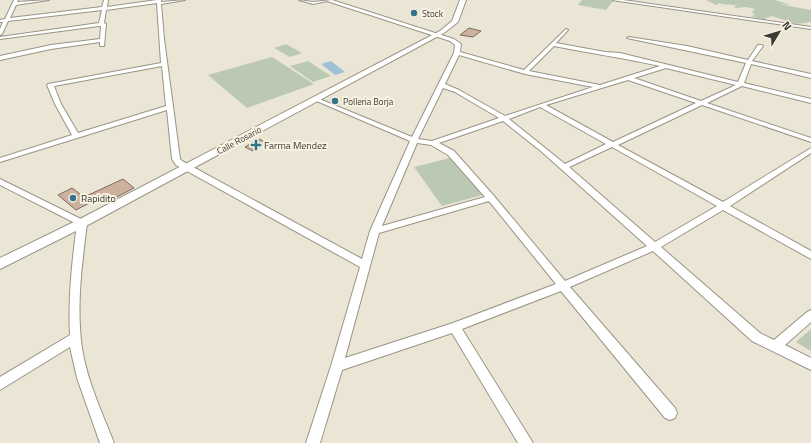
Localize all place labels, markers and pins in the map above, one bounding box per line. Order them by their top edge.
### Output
place label: Stock [422,7,444,20]
marker: Stock [409,8,419,18]
place label: Polleria Borja [343,95,394,108]
marker: Polleria Borja [330,96,340,106]
place label: Farma Mendez [264,138,327,153]
marker: Farma Mendez [251,140,261,150]
place label: Rapidito [81,191,116,206]
marker: Rapidito [68,193,78,203]

